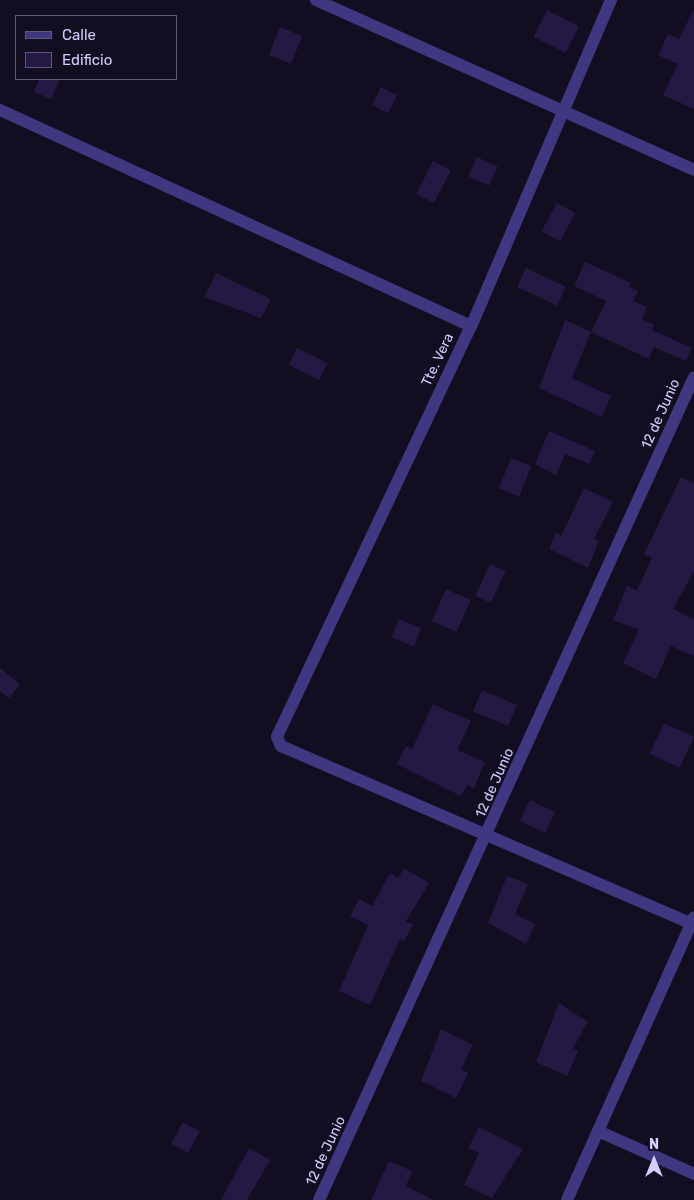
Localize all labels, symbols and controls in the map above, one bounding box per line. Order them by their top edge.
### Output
legend [15,15,178,80]
text: Calle [62,26,96,44]
text: Edificio [62,51,112,69]
street label: Tte. Vera [418,331,458,389]
street label: 12 de Junio [638,377,684,451]
street label: 12 de Junio [472,746,518,820]
street label: 12 de Junio [303,1114,349,1188]
north arrow [629,1135,679,1185]
text: N [649,1136,659,1153]

